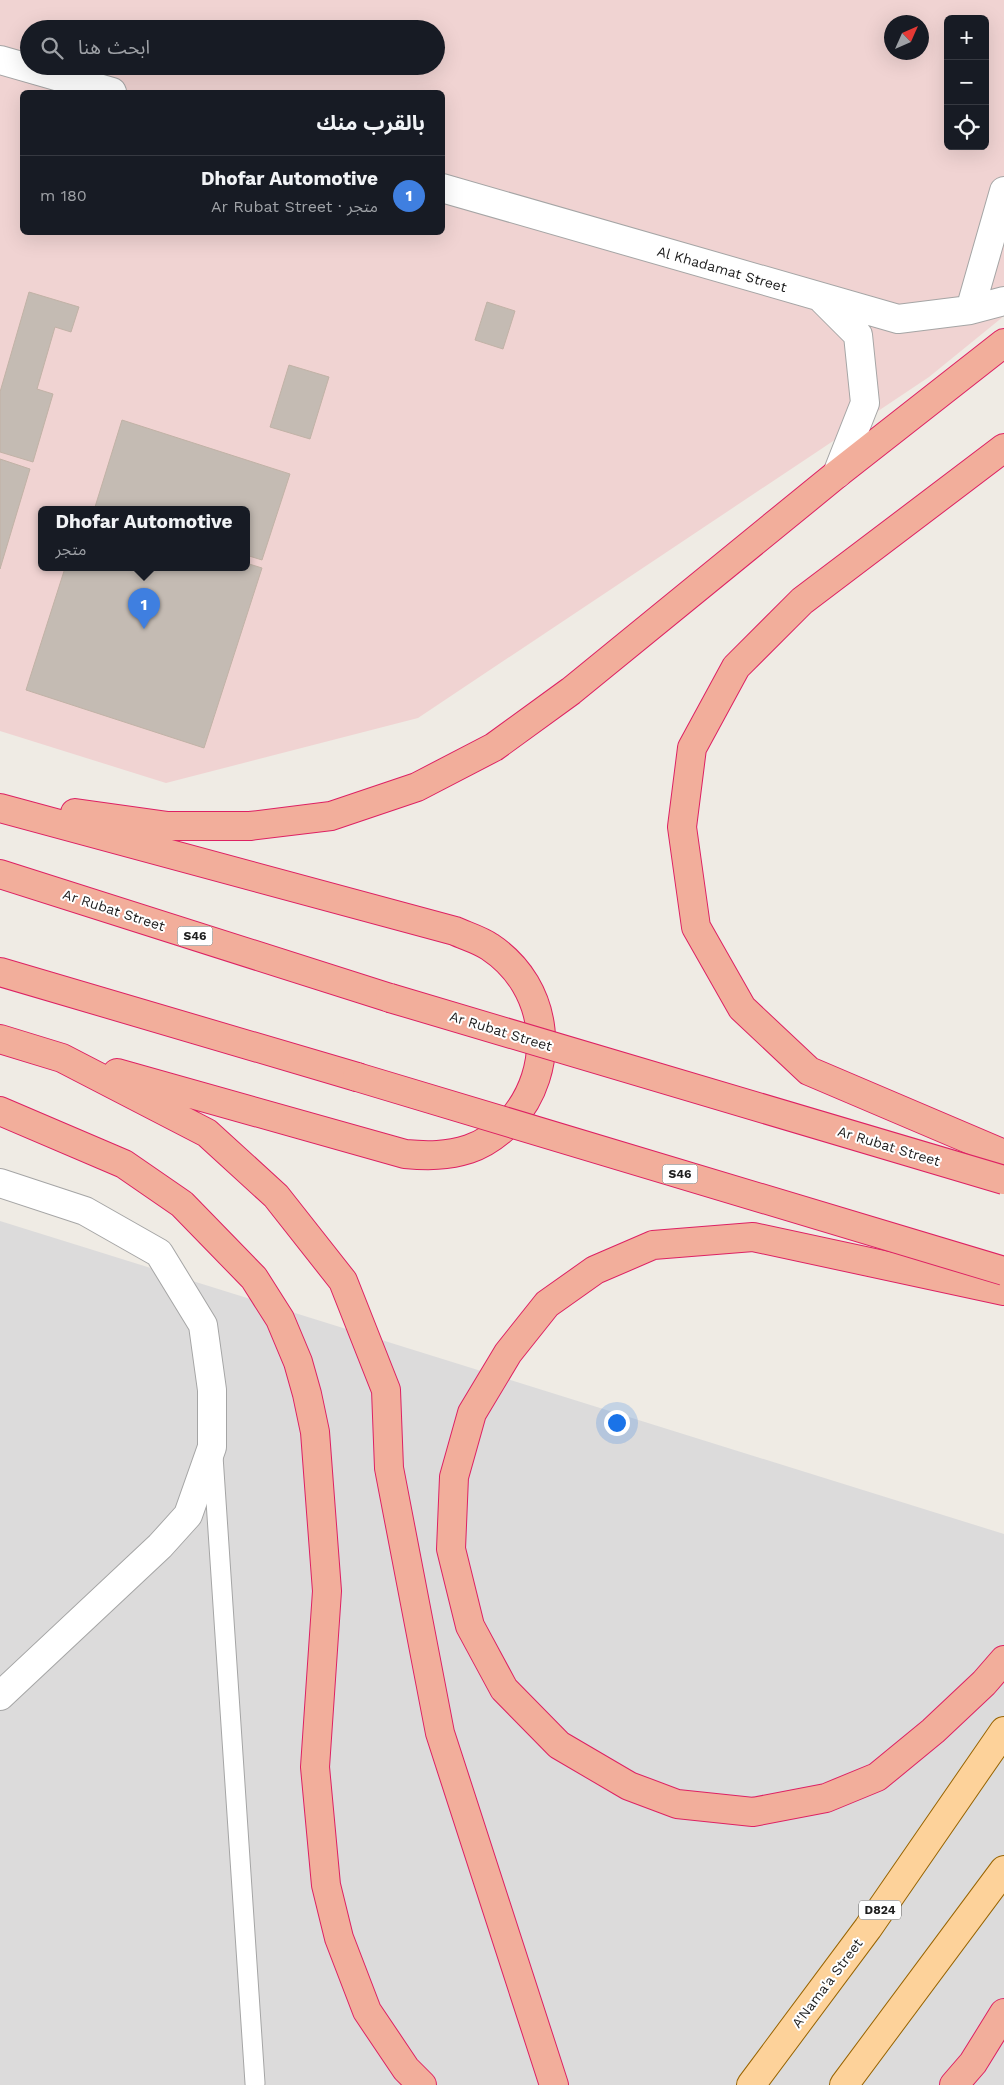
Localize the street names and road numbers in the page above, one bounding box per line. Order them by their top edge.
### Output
street label: Al Khadamat Street [655,243,789,295]
street label: Ar Rubat Street [61,886,167,934]
road number: S46 [178,926,212,946]
street label: Ar Rubat Street [448,1008,554,1054]
street label: Ar Rubat Street [836,1123,942,1169]
road number: S46 [662,1164,698,1184]
road number: D824 [859,1900,901,1920]
street label: A'Nama'a Street [788,1935,866,2031]

